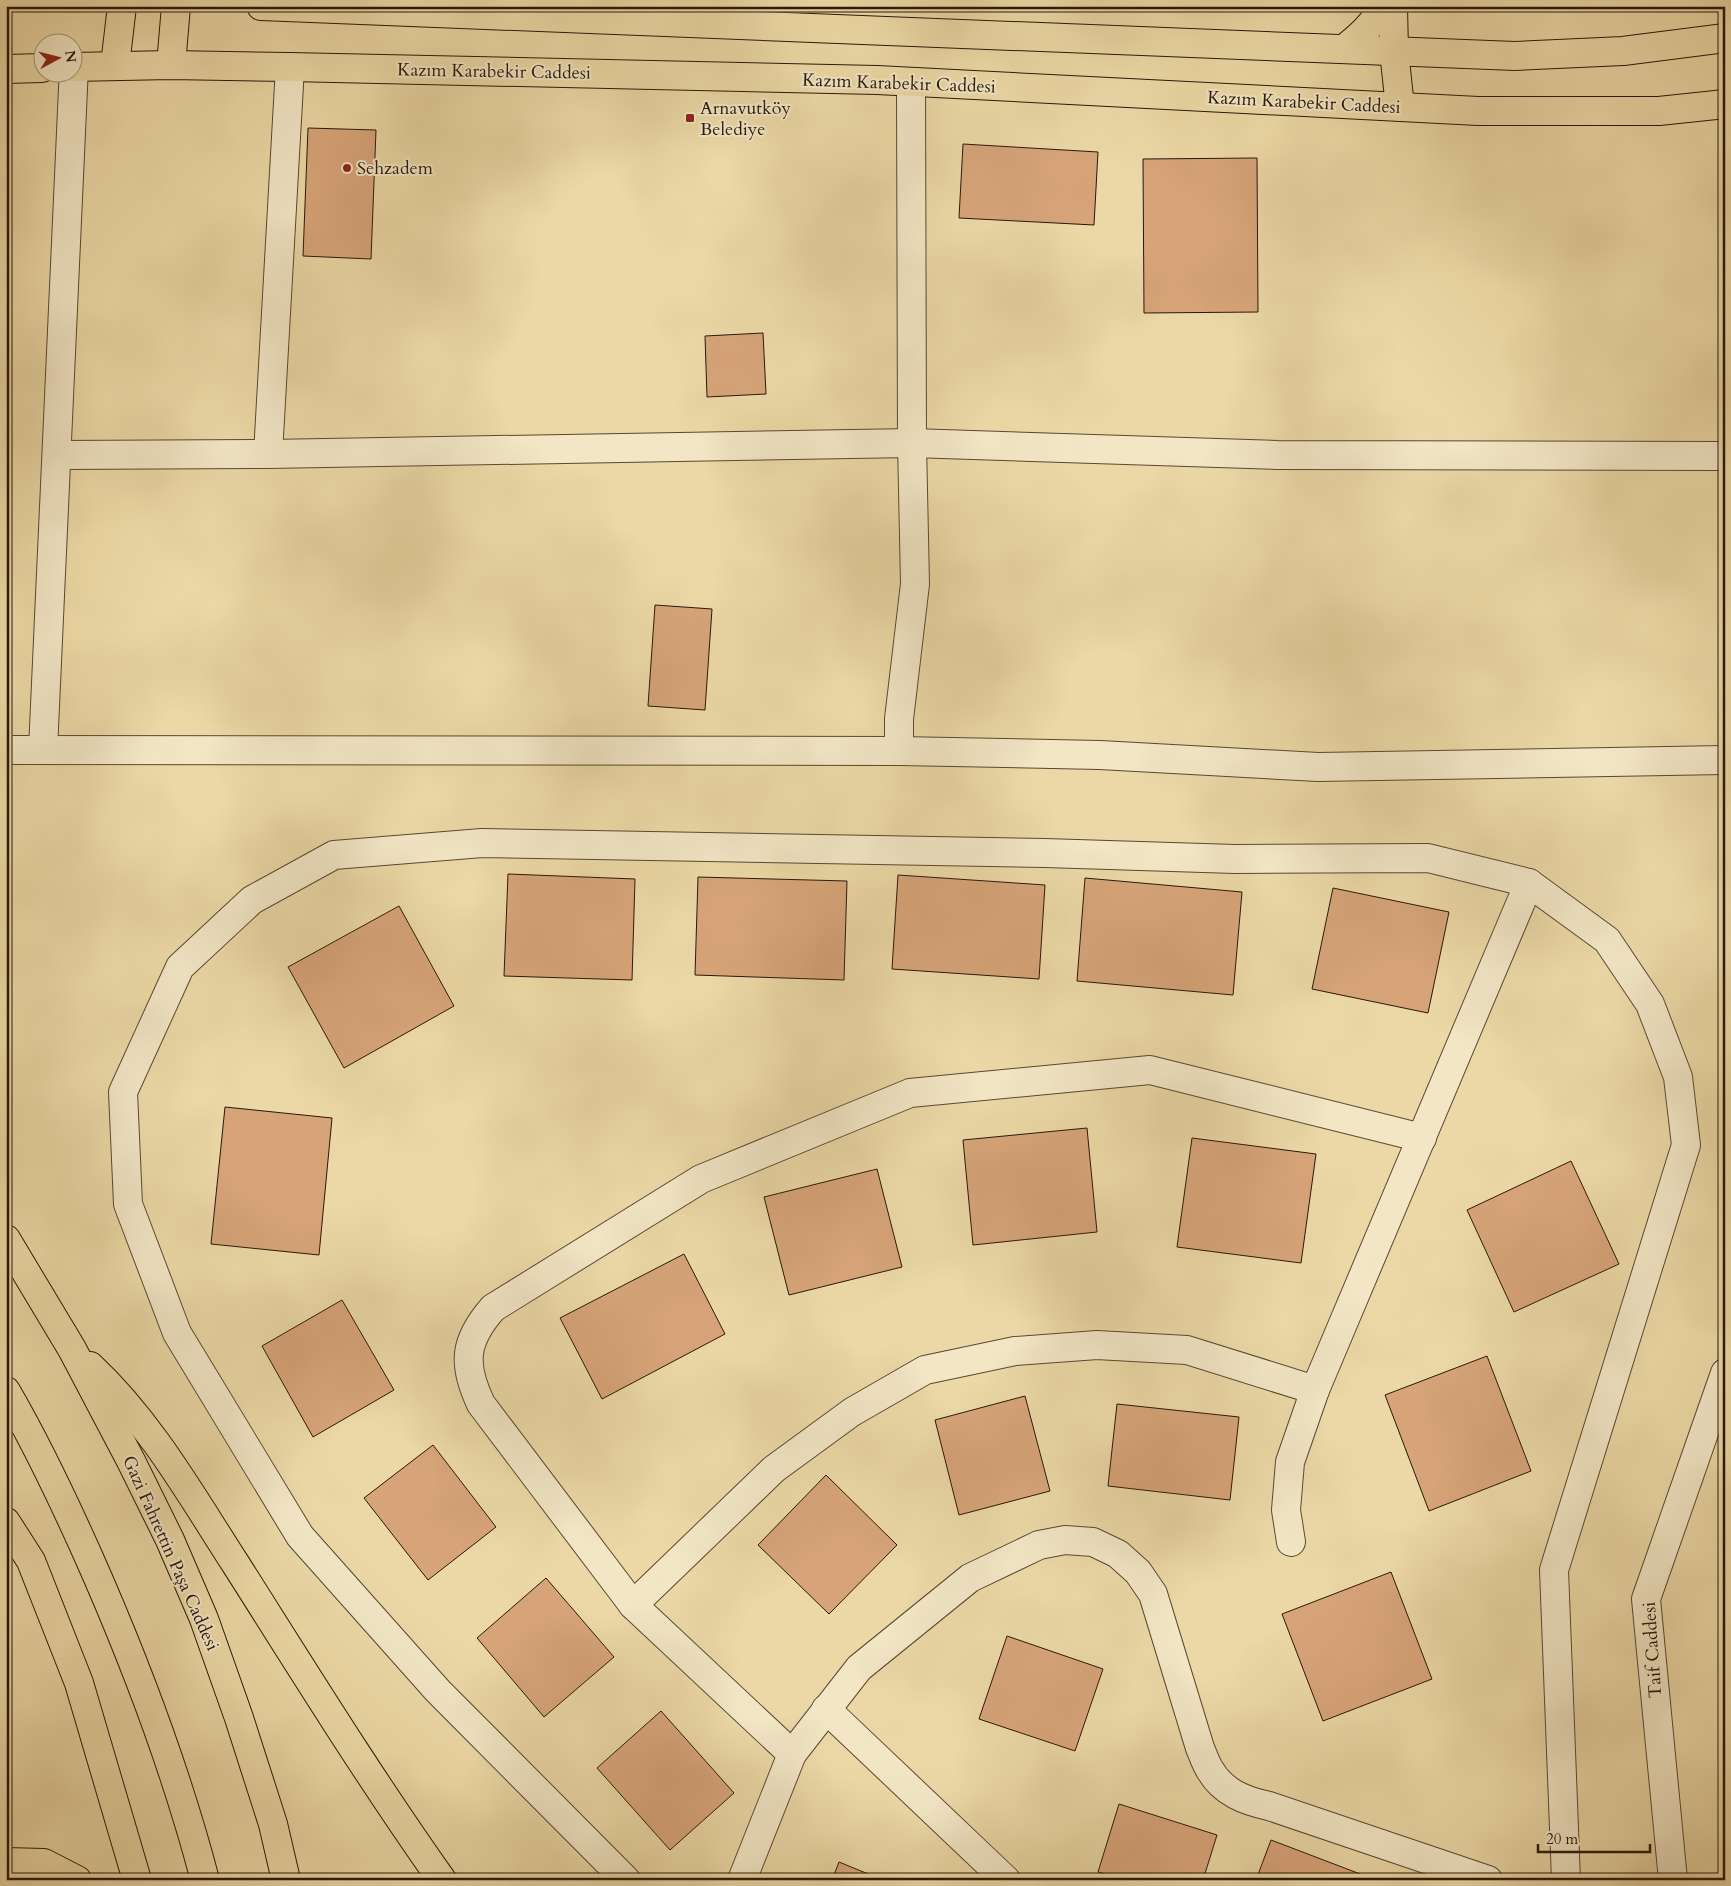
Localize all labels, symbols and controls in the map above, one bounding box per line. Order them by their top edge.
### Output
north arrow [32,32,82,82]
text: N [60,49,81,64]
street label: Kazım Karabekir Caddesi [397,57,591,86]
street label: Kazım Karabekir Caddesi [802,68,996,99]
street label: Kazım Karabekir Caddesi [1207,85,1401,120]
place label: Arnavutköy Belediye [700,96,791,142]
marker: Arnavutköy Belediye [684,112,696,124]
place label: Sehzadem [357,156,434,181]
marker: Sehzadem [341,162,353,174]
street label: Gazi Fahrettin Paşa Caddesi [116,1452,225,1655]
street label: Taif Caddesi [1637,1601,1668,1699]
scale bar [1538,1821,1651,1853]
text: 20 m [1546,1829,1578,1849]

